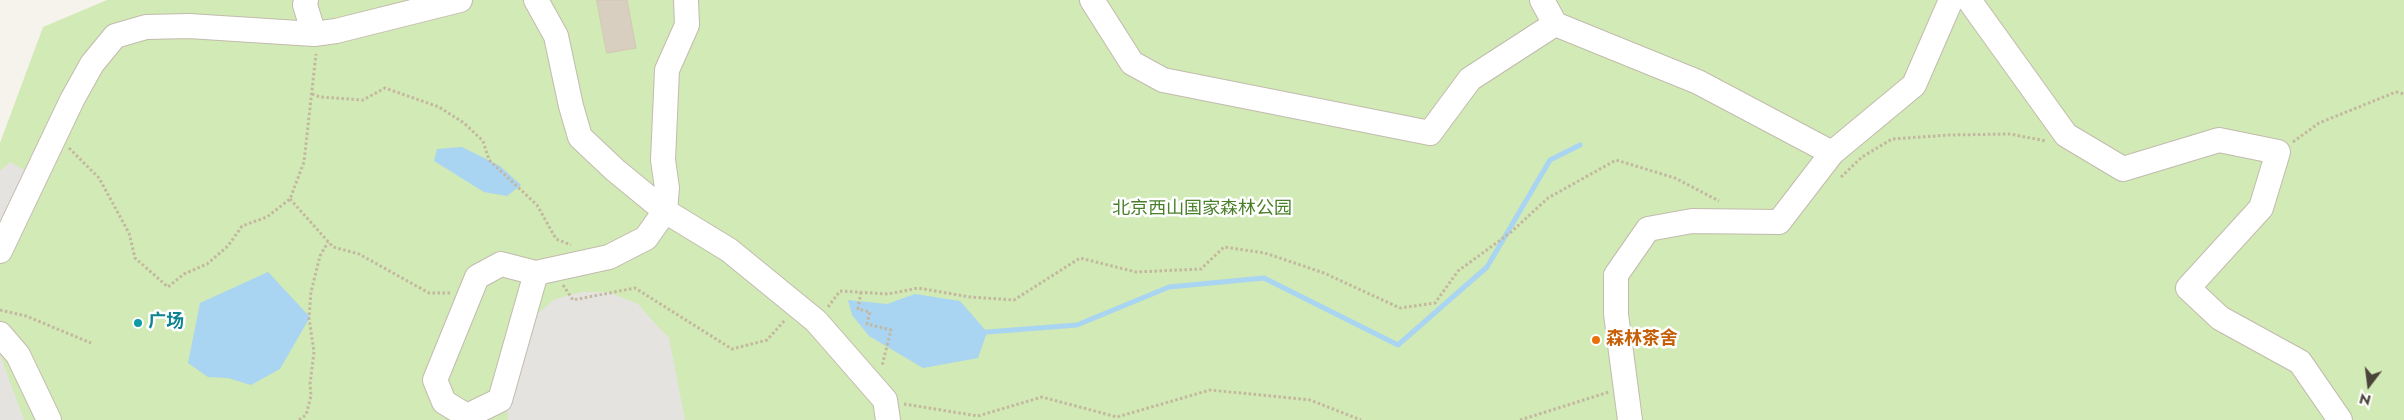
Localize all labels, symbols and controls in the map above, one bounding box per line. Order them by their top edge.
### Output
park label: 北京西山国家森林公园 [1112,199,1292,221]
place label: 广场 [148,312,184,334]
marker: 广场 [132,317,144,329]
place label: 森林茶舍 [1606,329,1678,351]
marker: 森林茶舍 [1590,334,1602,346]
north arrow [2344,360,2394,410]
text: N [2357,388,2373,411]

